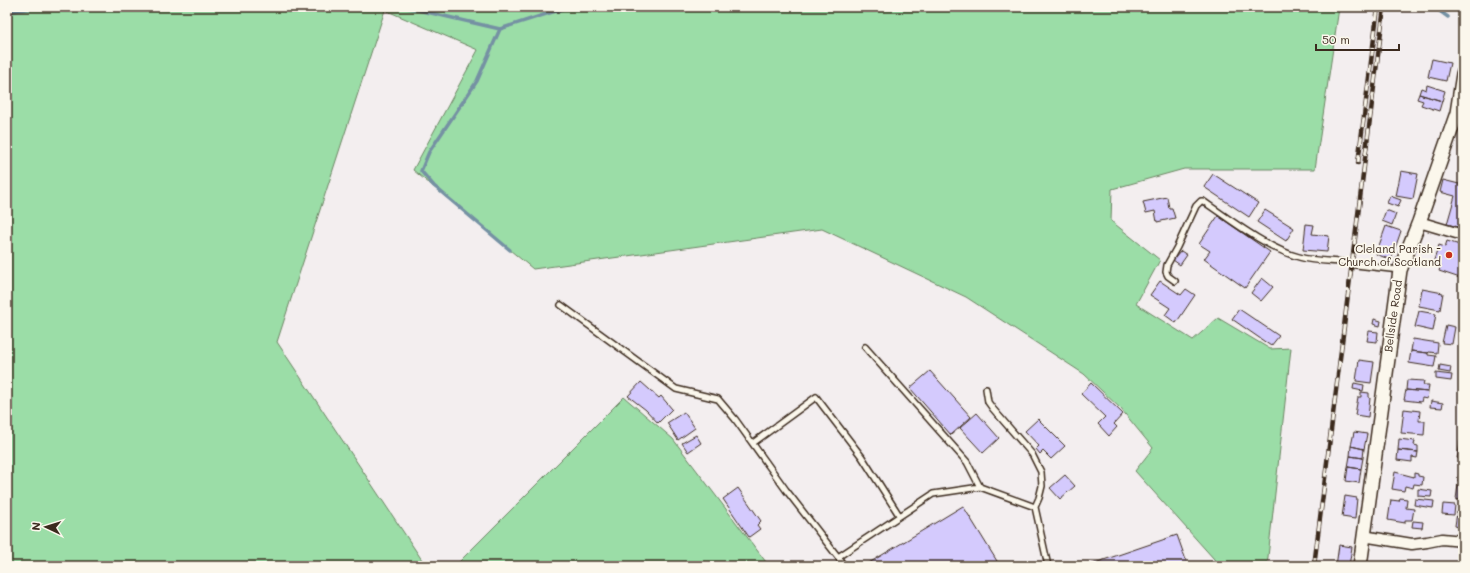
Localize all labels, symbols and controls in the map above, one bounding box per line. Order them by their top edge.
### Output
scale bar [1316,26,1399,52]
text: 50 m [1322,31,1350,47]
place label: Cleland Parish - Church of Scotland [1338,241,1441,269]
marker: Cleland Parish - Church of Scotland [1444,250,1454,260]
street label: Bellside Road [1380,279,1405,353]
north arrow [26,507,66,547]
text: N [28,522,43,531]

